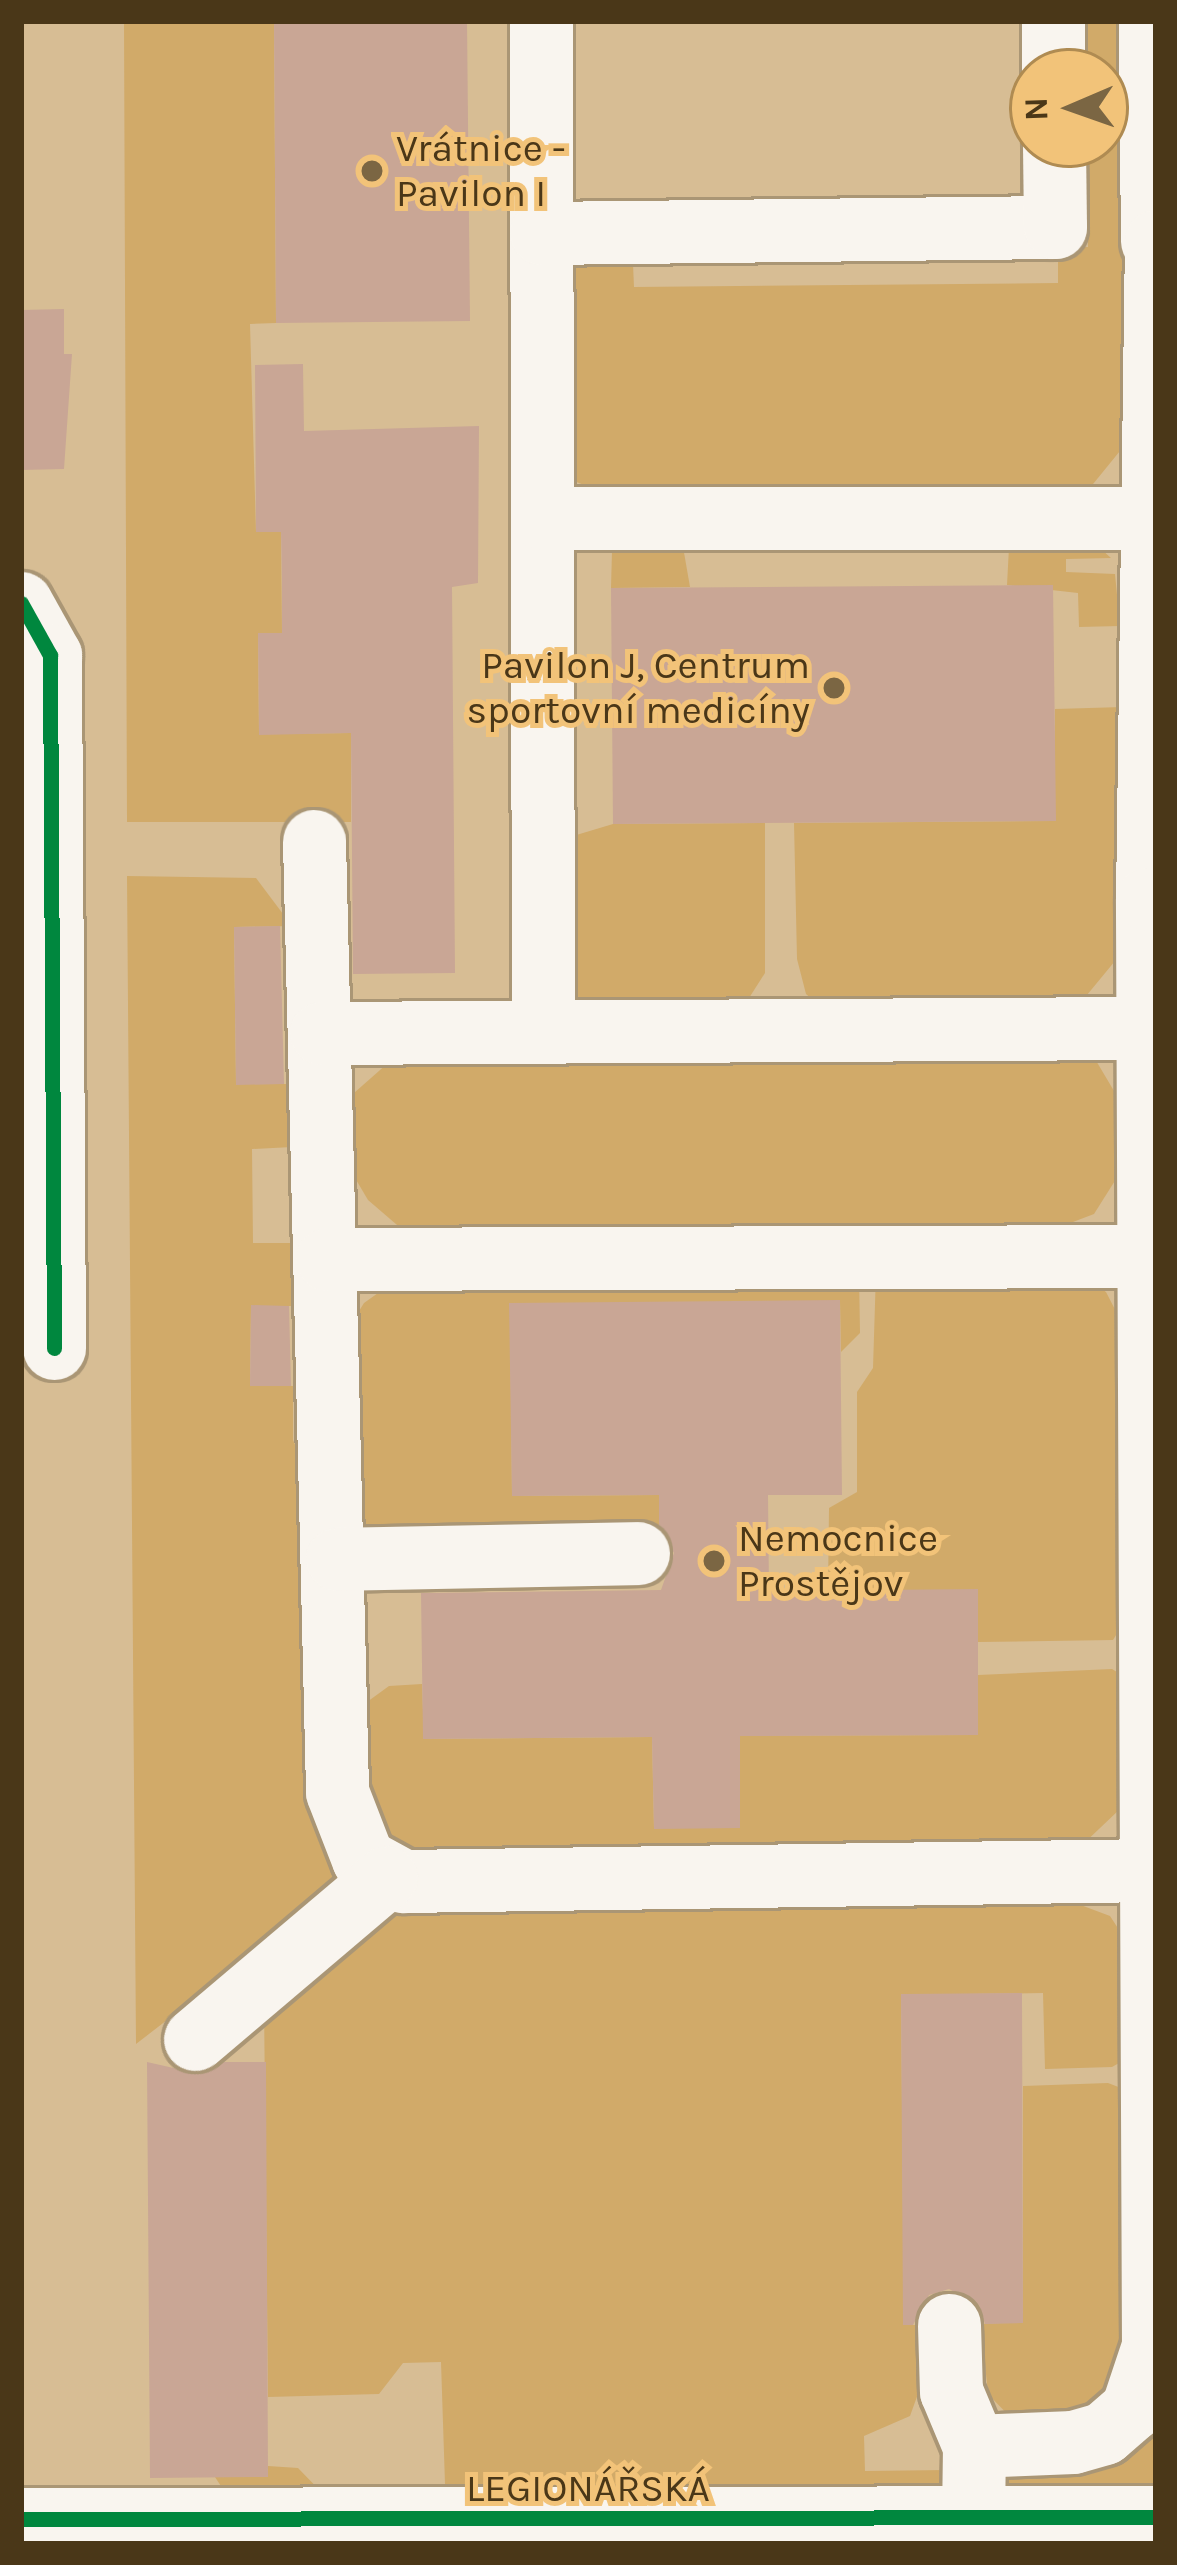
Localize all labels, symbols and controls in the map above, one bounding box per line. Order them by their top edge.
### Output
north arrow [1009,48,1129,168]
text: N [1017,97,1055,122]
place label: Vrátnice - Pavilon I [396,126,566,217]
marker: Vrátnice - Pavilon I [359,158,385,184]
place label: Pavilon J, Centrum sportovní medicíny [467,643,810,734]
marker: Pavilon J, Centrum sportovní medicíny [821,675,847,701]
place label: Nemocnice Prostějov [738,1516,938,1607]
marker: Nemocnice Prostějov [701,1548,727,1574]
street label: LEGIONÁŘSKÁ [466,2465,710,2511]

